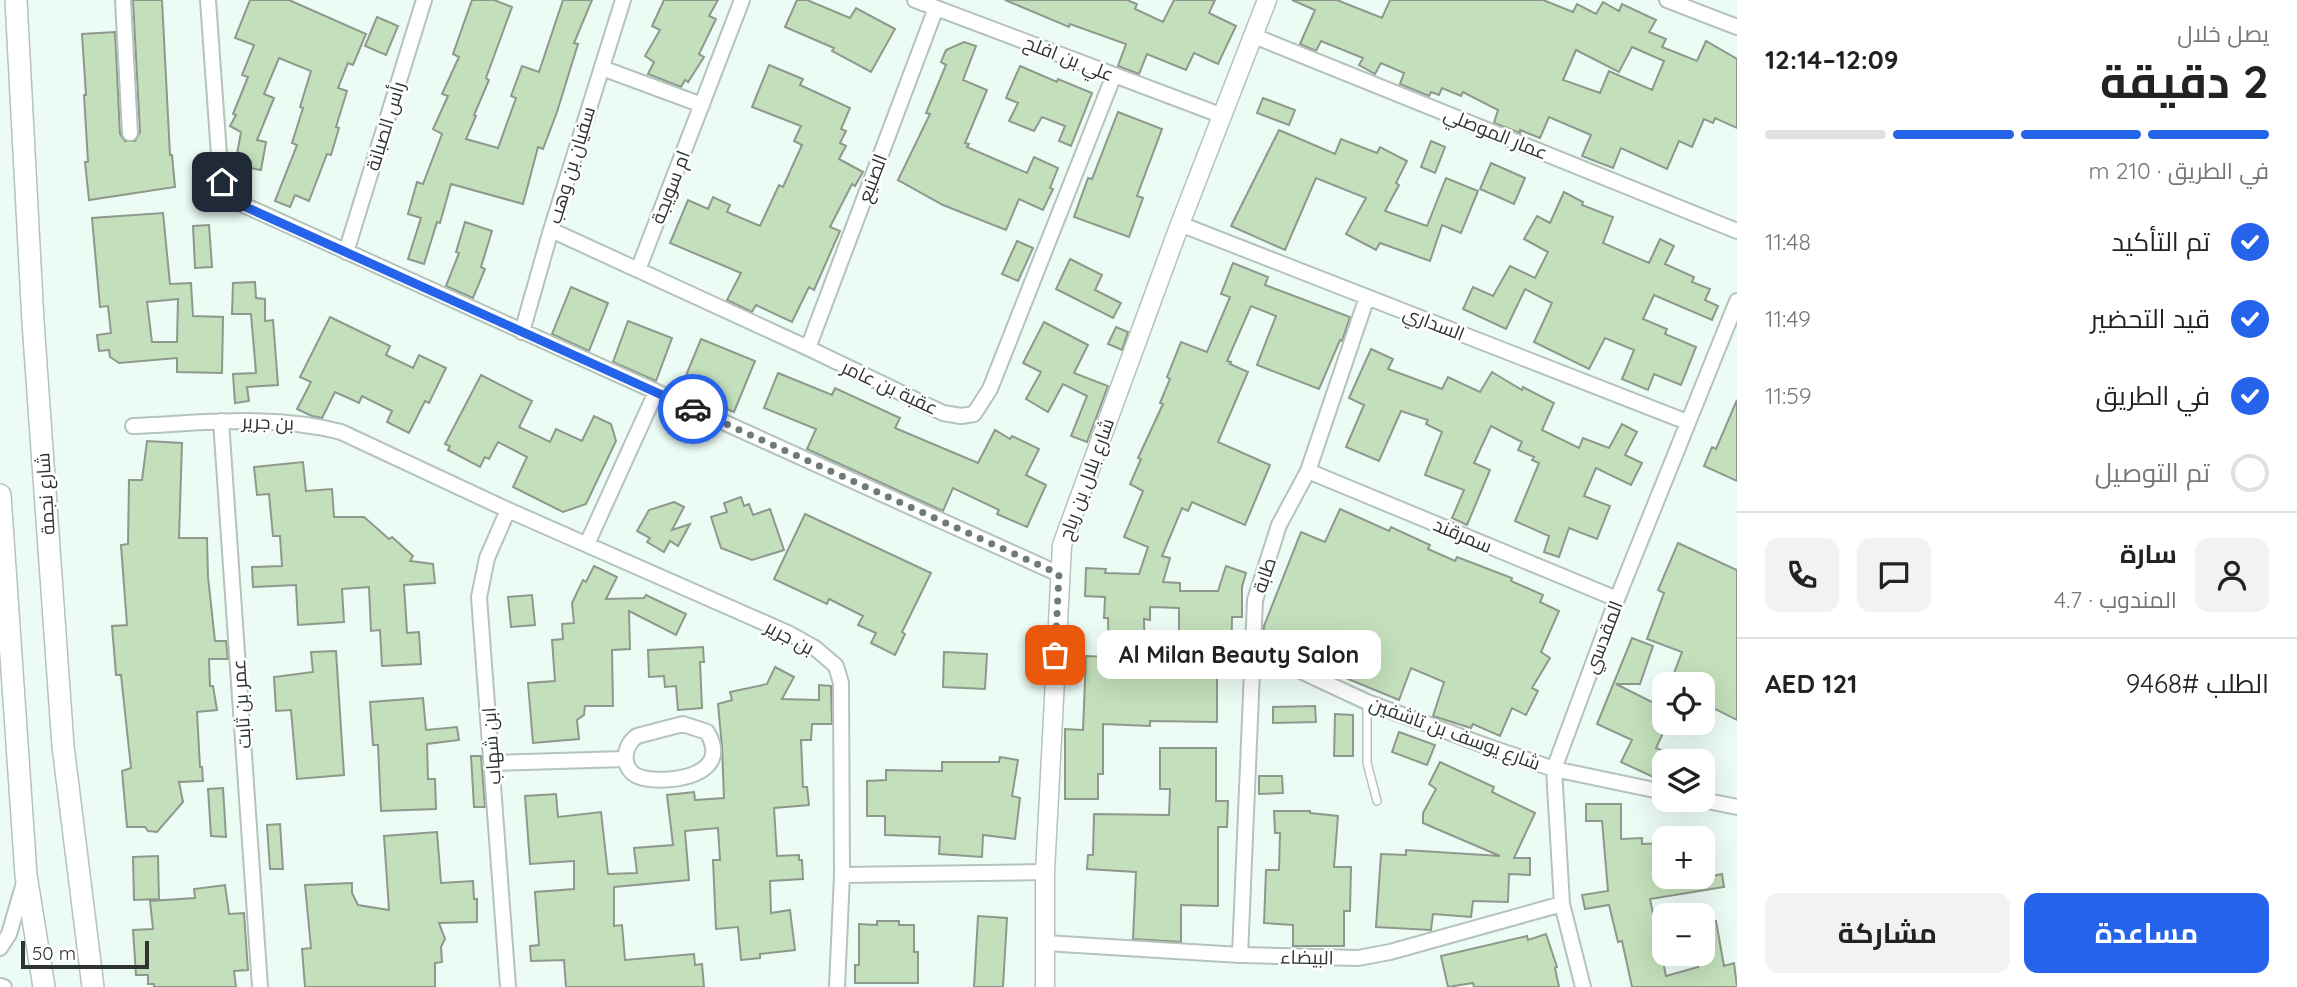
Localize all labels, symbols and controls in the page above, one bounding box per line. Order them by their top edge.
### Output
text: يصل خلال [2177,19,2269,48]
street label: علي بن افلح [1020,30,1117,89]
text: 12:09–12:14 [1765,43,1899,76]
text: 2 دقيقة [2100,52,2269,110]
street label: رأس الصبانة [360,78,410,174]
street label: عمار الموصلي [1440,101,1551,167]
street label: سفيان بن وهب [542,103,600,227]
street label: ام سويجة [645,147,697,228]
street label: الصنيع [852,150,894,206]
pin [192,152,252,212]
text: في الطريق · 210 m [2089,156,2269,185]
icon: home [203,163,241,201]
icon: check [2231,223,2269,261]
text: تم التأكيد [2112,225,2210,258]
text: 11:48 [1765,227,1811,256]
street label: السداري [1399,300,1468,348]
icon: check [2231,300,2269,338]
text: قيد التحضير [2090,302,2210,335]
text: 11:49 [1765,304,1811,333]
street label: عقبة بن عامر [837,354,942,420]
courier [658,374,728,444]
icon: check [2231,377,2269,415]
text: في الطريق [2096,379,2210,412]
text: 11:59 [1765,381,1812,410]
icon: car [674,390,712,428]
street label: بن جرير [241,409,294,435]
street label: شارع بلال بن رباح [1053,415,1121,544]
street label: شارع نجمة [30,452,62,536]
text: تم التوصيل [2095,456,2210,489]
street label: سمرقند [1430,512,1496,558]
text: سارة [2120,537,2177,570]
button: phone [1765,538,1839,612]
button: chat [1857,538,1931,612]
button: person [2195,538,2269,612]
street label: طابة [1247,554,1281,596]
text: المندوب · 4.7 [2054,585,2177,614]
street label: المقدسي [1578,597,1631,678]
street label: بن جرير [760,614,819,660]
pin [1025,625,1085,685]
callout: Al Milan Beauty Salon [1097,630,1380,680]
icon: bag [1036,636,1074,674]
text: Al Milan Beauty Salon [1119,640,1359,669]
street label: عمر بن ثابت [226,658,256,750]
text: AED 121 [1765,667,1857,700]
text: الطلب #9468 [2126,667,2269,700]
map controls [1652,672,1715,966]
button: locate [1652,672,1715,735]
street label: شارع يوسف بن تاشفين [1366,691,1544,777]
street label: ابن شهاب [476,706,506,786]
button: layers [1652,749,1715,812]
button: + [1652,826,1715,889]
button: مشاركة [1765,893,2010,973]
button: مساعدة [2024,893,2269,973]
button: − [1652,903,1715,966]
scale bar [21,938,149,970]
text: 50 m [32,941,76,965]
street label: البيضاء [1280,945,1334,969]

